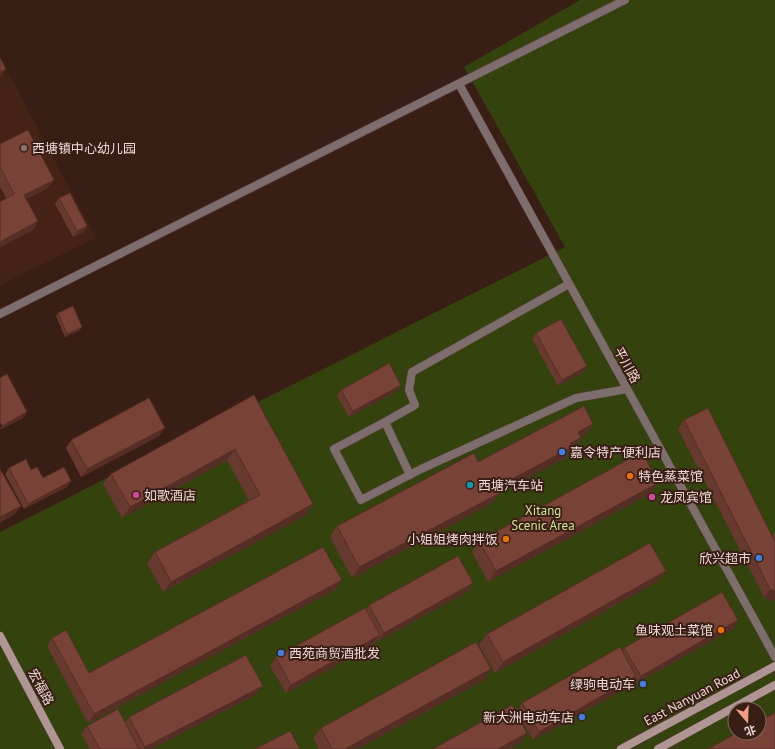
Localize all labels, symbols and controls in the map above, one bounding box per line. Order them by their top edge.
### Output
place label: 西塘镇中心幼儿园 [32,140,136,157]
marker: 西塘镇中心幼儿园 [19,143,29,153]
street label: 平川路 [610,344,644,386]
place label: 嘉令特产便利店 [570,444,661,461]
marker: 嘉令特产便利店 [557,447,567,457]
place label: 特色蒸菜馆 [638,468,703,485]
marker: 特色蒸菜馆 [625,471,635,481]
place label: 西塘汽车站 [478,477,543,494]
marker: 西塘汽车站 [465,480,475,490]
place label: 如歌酒店 [144,487,196,504]
place label: 龙凤宾馆 [660,489,712,506]
marker: 如歌酒店 [131,490,141,500]
marker: 龙凤宾馆 [647,492,657,502]
park label: Xitang Scenic Area [511,502,575,534]
place label: 小姐姐烤肉拌饭 [407,531,498,548]
marker: 小姐姐烤肉拌饭 [501,534,511,544]
place label: 欣兴超市 [699,550,751,567]
marker: 欣兴超市 [754,553,764,563]
place label: 鱼味观土菜馆 [635,622,713,639]
marker: 鱼味观土菜馆 [716,625,726,635]
place label: 西苑商贸酒批发 [289,645,380,662]
marker: 西苑商贸酒批发 [276,648,286,658]
street label: East Nanyuan Road [641,664,743,730]
street label: 宏福路 [24,666,58,708]
place label: 绿驹电动车 [570,676,635,693]
marker: 绿驹电动车 [638,679,648,689]
north arrow [727,701,767,741]
place label: 新大洲电动车店 [483,709,574,726]
marker: 新大洲电动车店 [577,712,587,722]
text: 北 [743,722,758,739]

